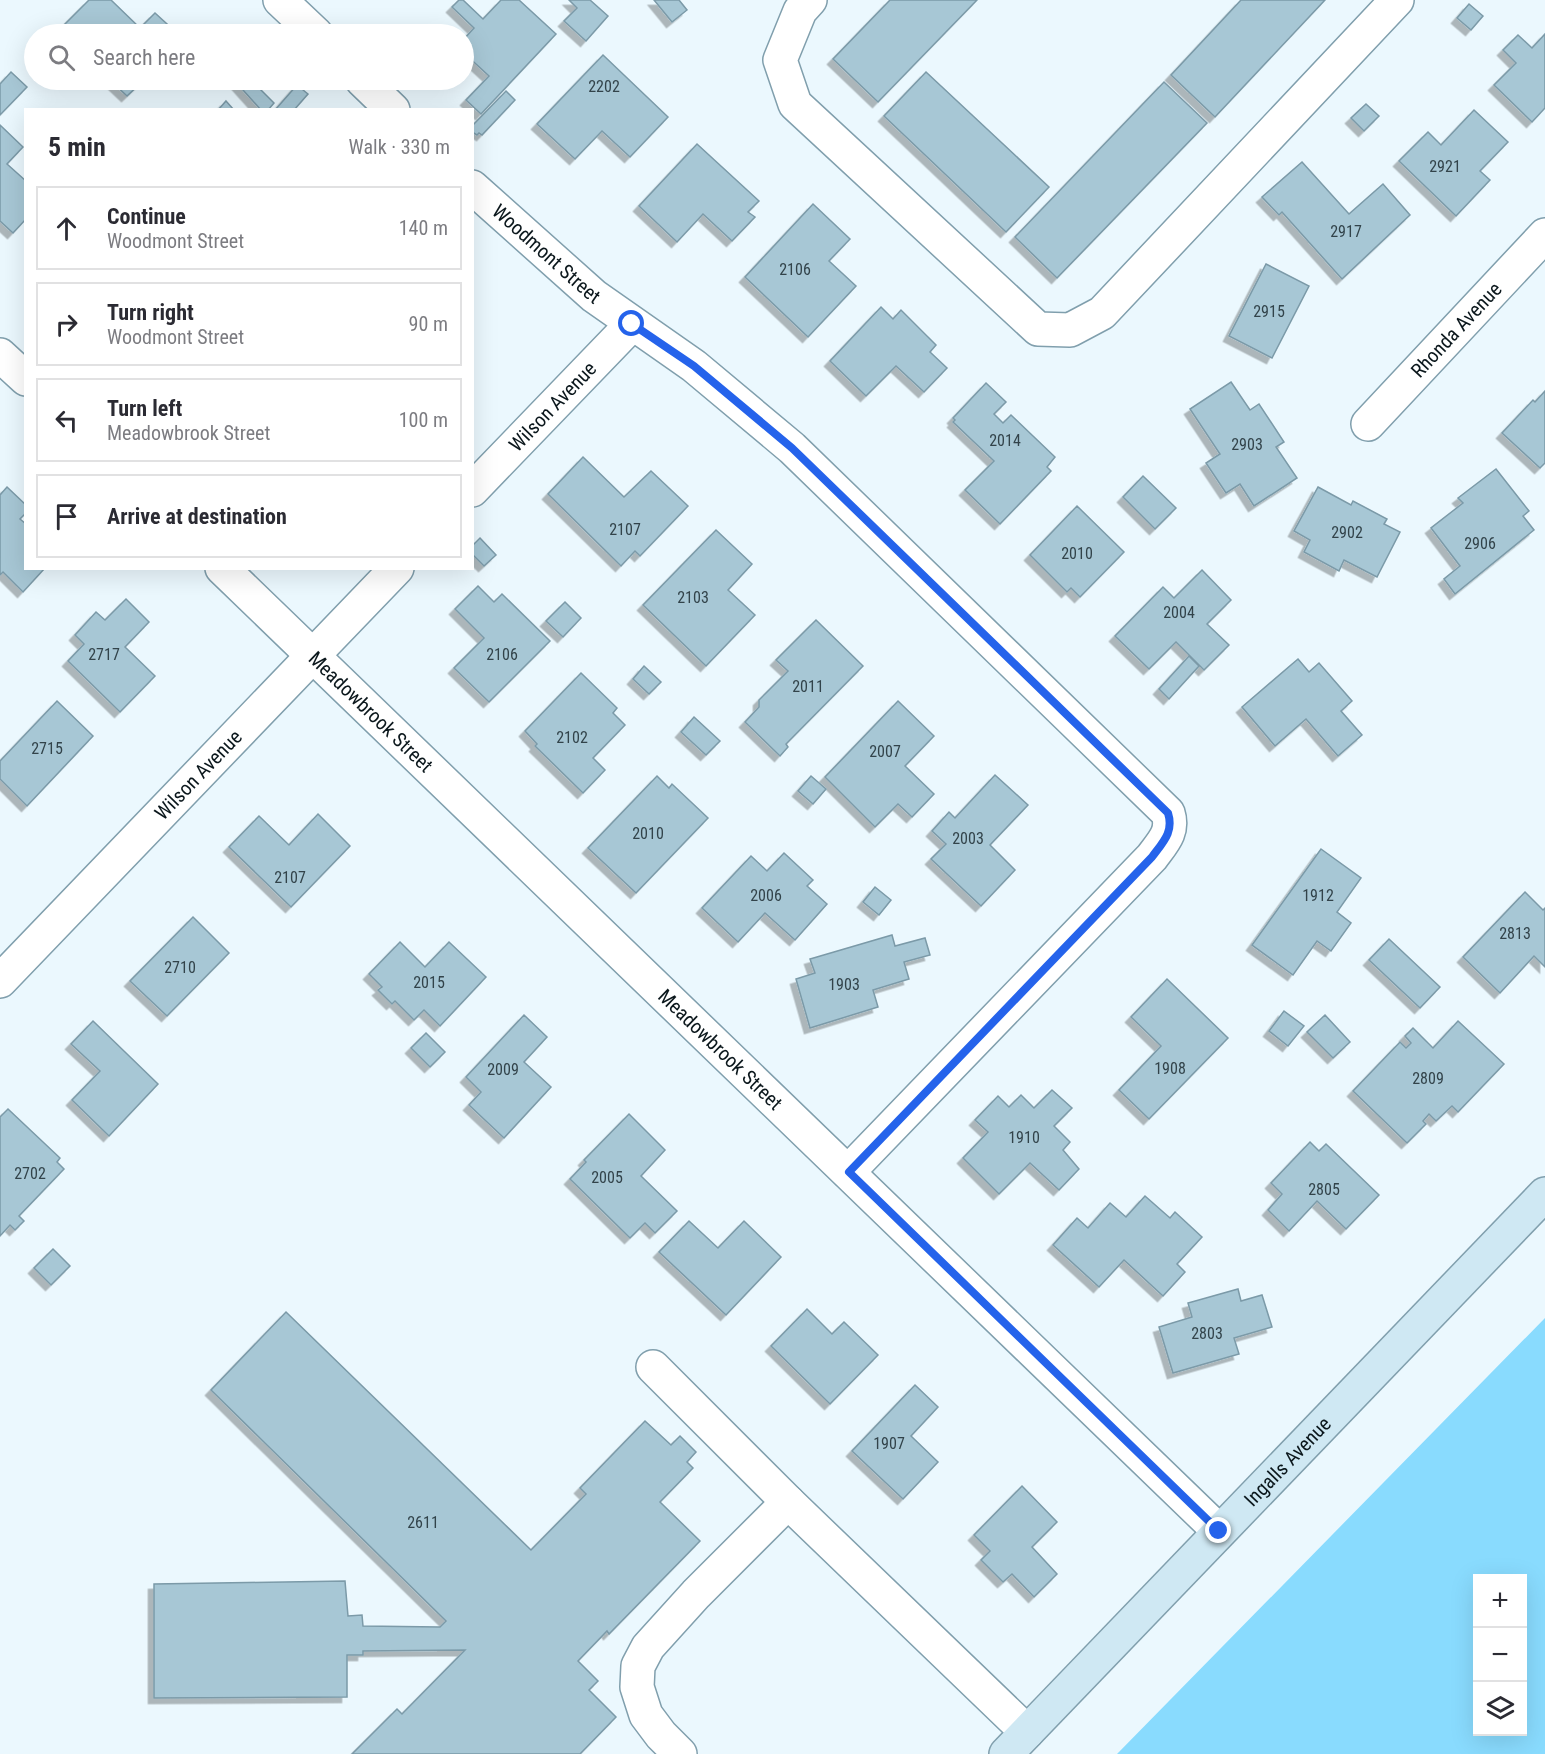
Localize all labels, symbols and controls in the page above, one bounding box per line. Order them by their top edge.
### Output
search box [24,24,474,90]
icon: search [45,41,78,74]
text: Search here [93,45,195,70]
house number: 2202 [588,77,620,96]
text: 5 min [48,132,106,162]
text: Walk · 330 m [349,135,450,159]
house number: 2921 [1429,157,1461,176]
street label: Woodmont Street [487,199,605,309]
text: Continue [107,204,186,229]
icon: ahead [50,212,83,245]
text: 140 m [399,216,448,240]
house number: 2917 [1330,222,1362,241]
text: Woodmont Street [107,229,244,253]
house number: 2106 [779,260,811,279]
street label: Rhonda Avenue [1406,277,1507,382]
text: Turn right [107,300,194,325]
house number: 2915 [1253,302,1285,321]
icon: right [50,308,83,341]
route start [618,310,644,336]
text: 90 m [409,312,448,336]
text: Woodmont Street [107,325,244,349]
street label: Wilson Avenue [504,357,601,456]
text: Turn left [107,396,182,421]
icon: left [50,404,83,437]
text: 100 m [399,408,448,432]
text: Meadowbrook Street [107,421,270,445]
house number: 2014 [989,431,1021,450]
house number: 2903 [1231,435,1263,454]
icon: arrive [50,500,83,533]
text: Arrive at destination [107,504,287,529]
house number: 2107 [609,520,641,539]
house number: 2902 [1331,523,1363,542]
house number: 2906 [1464,534,1496,553]
house number: 2010 [1061,544,1093,563]
house number: 2103 [677,588,709,607]
house number: 2004 [1163,603,1195,622]
house number: 2717 [88,645,120,664]
house number: 2106 [486,645,518,664]
street label: Meadowbrook Street [304,646,438,777]
house number: 2011 [792,677,824,696]
street label: Wilson Avenue [150,725,247,825]
house number: 2102 [556,728,588,747]
house number: 2715 [31,739,63,758]
house number: 2007 [869,742,901,761]
house number: 2010 [632,824,664,843]
house number: 2003 [952,829,984,848]
house number: 2107 [274,868,306,887]
house number: 2006 [750,886,782,905]
house number: 1912 [1302,886,1334,905]
house number: 2813 [1499,924,1531,943]
house number: 2710 [164,958,196,977]
house number: 2015 [413,973,445,992]
house number: 1903 [828,975,860,994]
street label: Meadowbrook Street [653,984,788,1115]
house number: 1908 [1154,1059,1186,1078]
house number: 2009 [487,1060,519,1079]
house number: 2809 [1412,1069,1444,1088]
house number: 1910 [1008,1128,1040,1147]
house number: 2702 [14,1164,46,1183]
house number: 2005 [591,1168,623,1187]
house number: 2805 [1308,1180,1340,1199]
house number: 2803 [1191,1324,1223,1343]
street label: Ingalls Avenue [1239,1412,1336,1511]
house number: 1907 [873,1434,905,1453]
house number: 2611 [407,1513,439,1532]
route end [1205,1517,1231,1543]
map controls [1473,1574,1527,1736]
button: + [1473,1574,1527,1628]
button: − [1473,1628,1527,1682]
button: layers [1473,1682,1527,1736]

